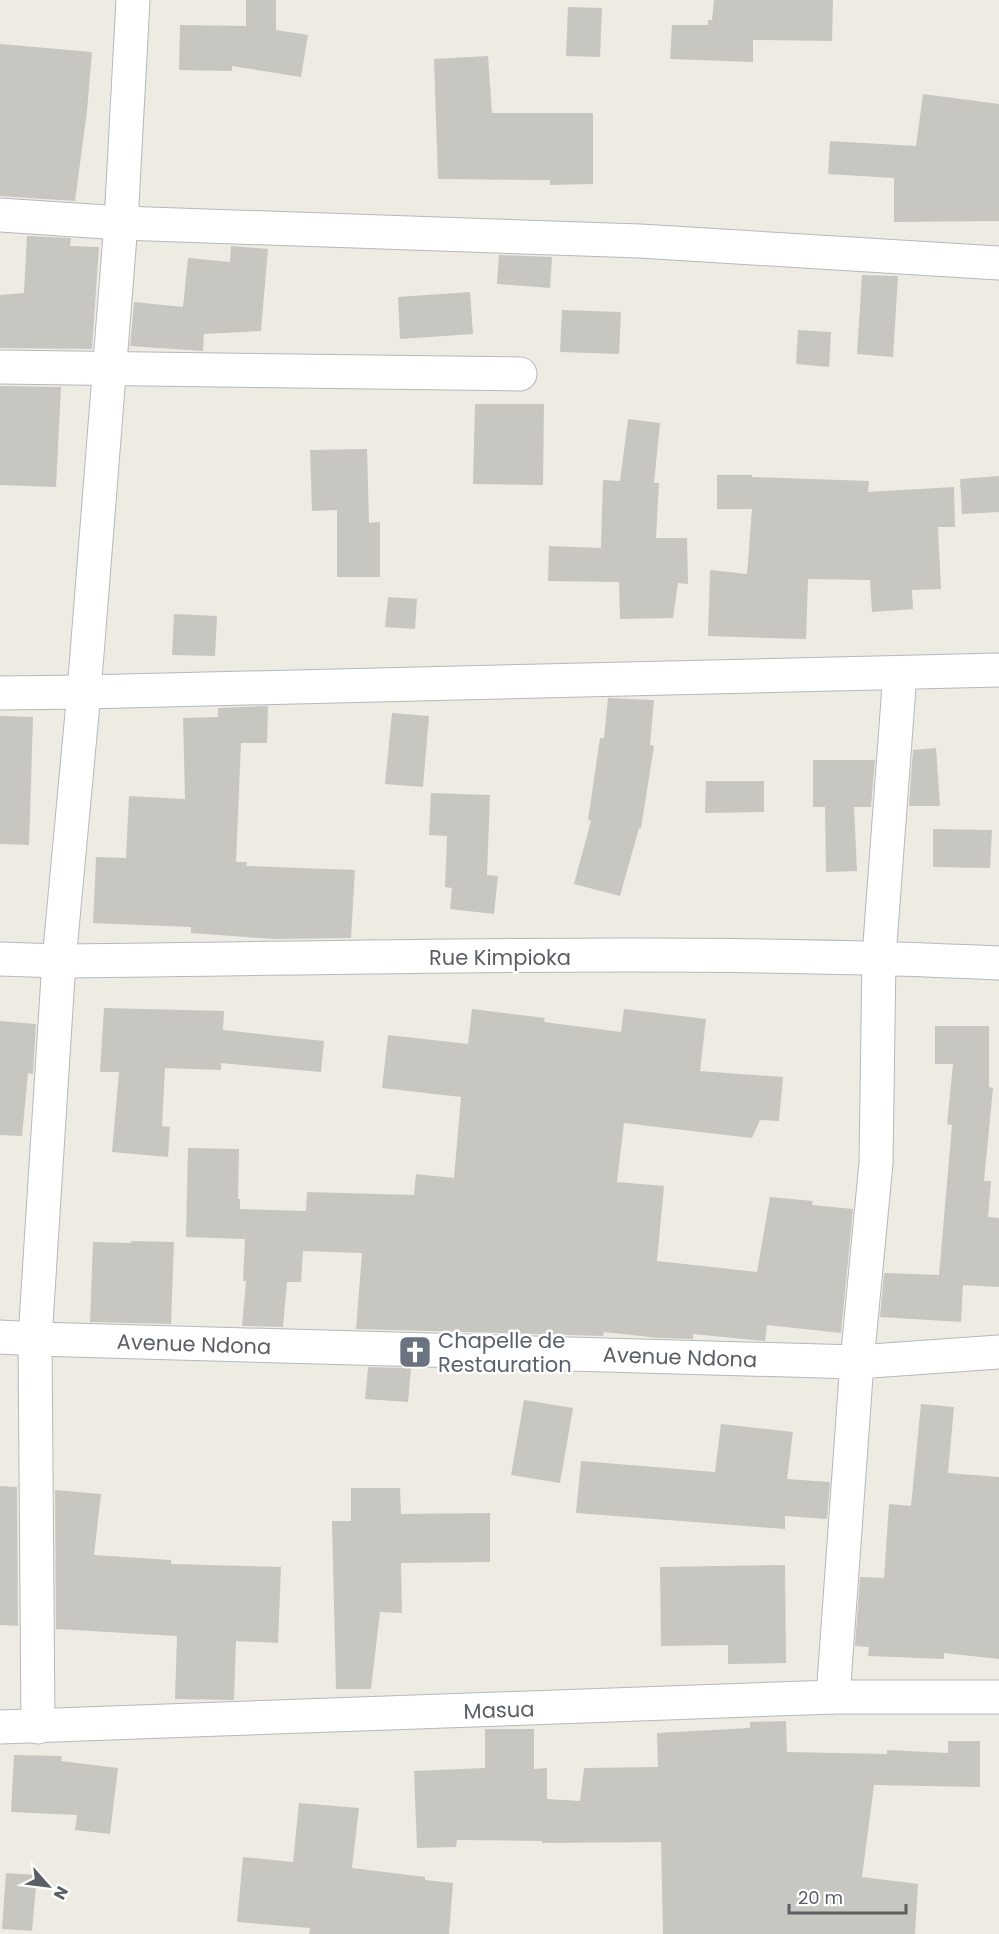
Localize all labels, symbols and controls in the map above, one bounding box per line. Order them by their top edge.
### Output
street label: Rue Kimpioka [429,943,571,972]
place label: Chapelle de Restauration [438,1326,572,1379]
street label: Avenue Ndona [116,1327,272,1361]
church icon: Chapelle de Restauration [397,1334,433,1370]
street label: Avenue Ndona [602,1340,758,1374]
street label: Masua [463,1694,535,1726]
north arrow [18,1856,78,1916]
scale bar [789,1877,906,1915]
text: N [48,1882,74,1904]
text: 20 m [798,1885,843,1910]

